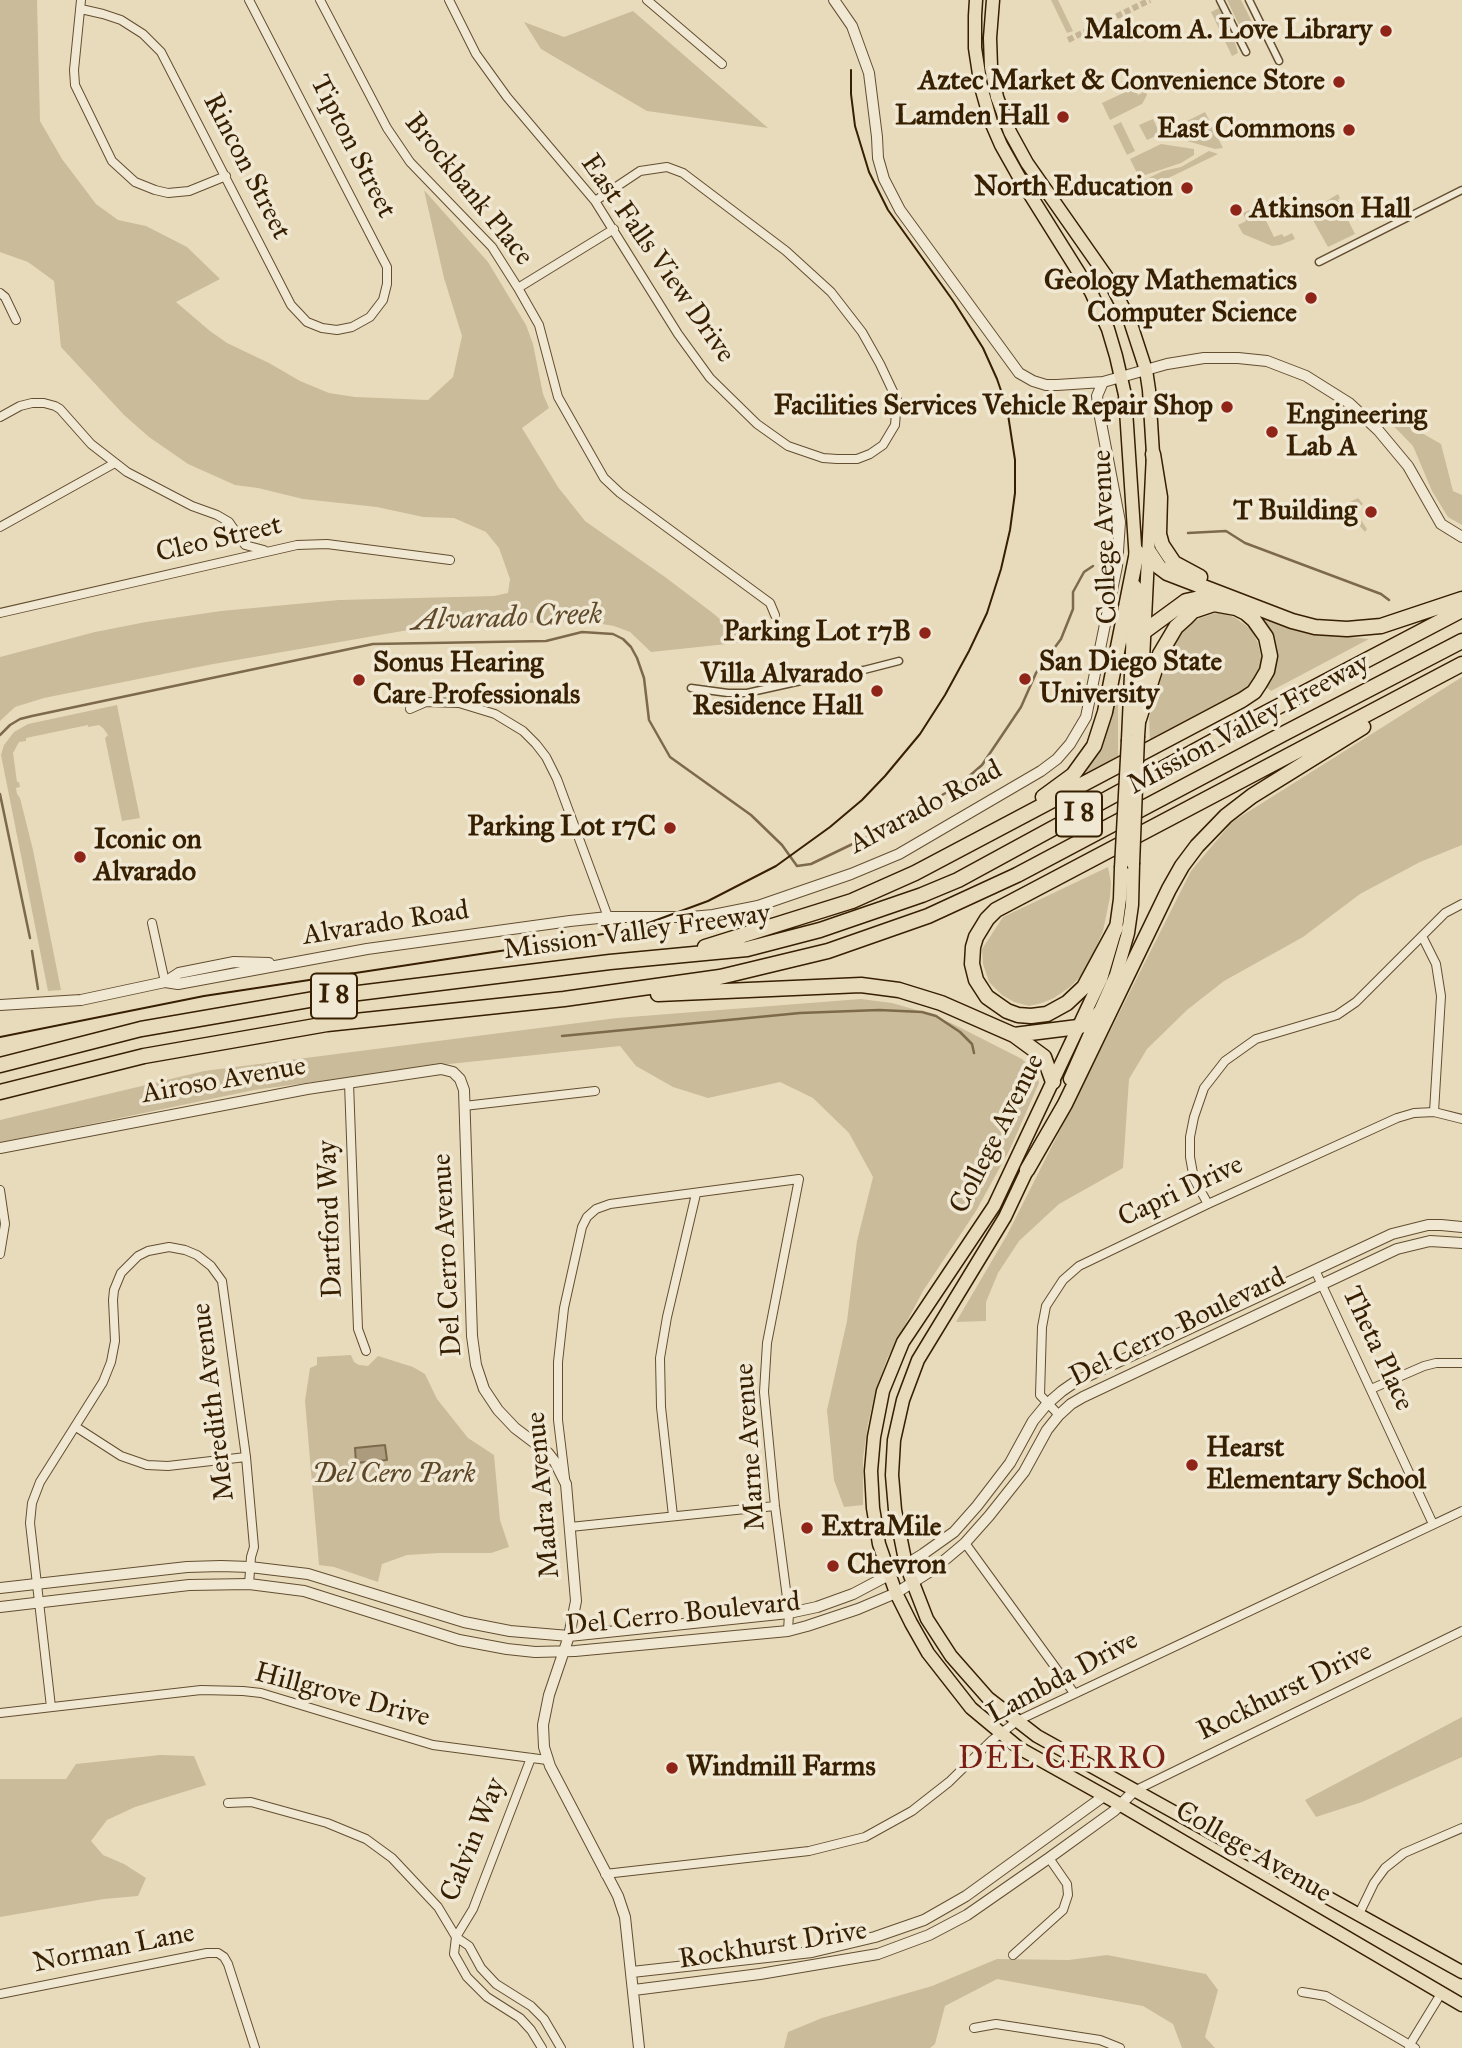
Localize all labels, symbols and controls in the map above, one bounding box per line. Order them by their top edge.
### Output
place label: Malcom A. Love Library [1084,14,1372,48]
marker: Malcom A. Love Library [1378,23,1394,39]
place label: Aztec Market & Convenience Store [919,65,1325,99]
street label: Tipton Street [302,70,402,224]
marker: Aztec Market & Convenience Store [1331,74,1347,90]
street label: Rincon Street [195,88,297,246]
place label: Lamden Hall [895,100,1049,134]
street label: Brockbank Place [396,107,540,273]
marker: Lamden Hall [1055,109,1071,125]
place label: East Commons [1157,113,1335,147]
marker: East Commons [1341,122,1357,138]
street label: East Falls View Drive [572,148,742,370]
place label: North Education [974,171,1173,205]
marker: North Education [1179,180,1195,196]
place label: Atkinson Hall [1250,193,1411,227]
marker: Atkinson Hall [1228,202,1244,218]
place label: Geology Mathematics Computer Science [1044,265,1297,331]
marker: Geology Mathematics Computer Science [1303,290,1319,306]
place label: Facilities Services Vehicle Repair Shop [774,390,1213,424]
marker: Facilities Services Vehicle Repair Shop [1219,399,1235,415]
place label: Engineering Lab A [1286,399,1427,465]
marker: Engineering Lab A [1264,424,1280,440]
street label: College Avenue [1086,449,1126,625]
place label: T Building [1233,495,1357,529]
marker: T Building [1363,504,1379,520]
street label: Cleo Street [153,509,285,571]
water label: Alvarado Creek [411,598,603,640]
place label: Parking Lot 17B [723,616,911,650]
marker: Parking Lot 17B [917,625,933,641]
place label: San Diego State University [1039,646,1222,712]
place label: Sonus Hearing Care Professionals [373,647,580,713]
street label: Mission Valley Freeway [1122,647,1376,803]
place label: Villa Alvarado Residence Hall [692,658,863,724]
marker: San Diego State University [1017,671,1033,687]
marker: Sonus Hearing Care Professionals [351,672,367,688]
marker: Villa Alvarado Residence Hall [869,683,885,699]
street label: Alvarado Road [844,754,1008,862]
road number: I 8 [1056,792,1102,836]
place label: Parking Lot 17C [467,811,656,845]
marker: Parking Lot 17C [662,820,678,836]
place label: Iconic on Alvarado [94,824,202,890]
marker: Iconic on Alvarado [72,849,88,865]
street label: Alvarado Road [301,894,471,954]
street label: Mission Valley Freeway [501,898,773,968]
road number: I 8 [311,973,357,1018]
street label: College Avenue [943,1048,1053,1220]
street label: Airoso Avenue [139,1050,309,1112]
street label: Dartford Way [311,1139,351,1299]
street label: Capri Drive [1113,1149,1249,1235]
street label: Del Cerro Avenue [426,1153,470,1357]
street label: Del Cerro Boulevard [1065,1261,1291,1395]
street label: Theta Place [1334,1282,1420,1416]
street label: Meredith Avenue [185,1301,243,1503]
street label: Marne Avenue [728,1362,774,1532]
street label: Madra Avenue [520,1410,568,1580]
place label: Hearst Elementary School [1206,1432,1426,1498]
marker: Hearst Elementary School [1184,1457,1200,1473]
park label: Del Cero Park [312,1458,476,1492]
place label: ExtraMile [821,1511,941,1545]
marker: ExtraMile [799,1520,815,1536]
place label: Chevron [847,1549,946,1583]
marker: Chevron [825,1558,841,1574]
street label: Del Cerro Boulevard [564,1586,802,1644]
street label: Lambda Drive [982,1624,1144,1732]
street label: Rockhurst Drive [1192,1635,1378,1749]
street label: Hillgrove Drive [251,1656,433,1736]
district label: DEL CERRO [959,1741,1167,1779]
place label: Windmill Farms [686,1751,876,1785]
marker: Windmill Farms [664,1760,680,1776]
street label: Calvin Way [434,1773,514,1907]
street label: College Avenue [1169,1795,1337,1911]
street label: Rockhurst Drive [676,1915,870,1977]
street label: Norman Lane [30,1917,198,1981]

